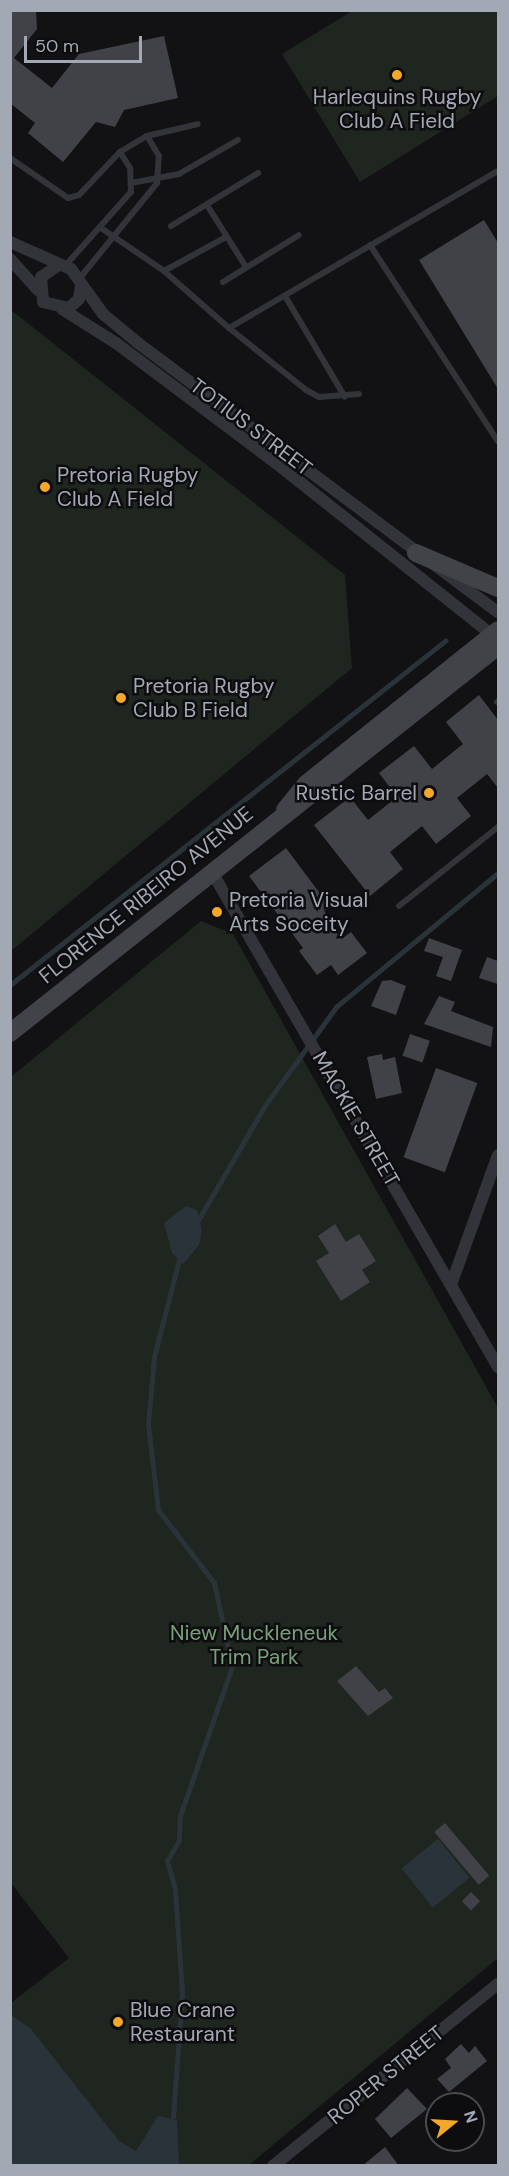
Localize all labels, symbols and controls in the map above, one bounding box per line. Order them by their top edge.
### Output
scale bar [27,24,146,62]
text: 50 m [35,34,79,58]
marker: Harlequins Rugby Club A Field [390,68,404,82]
place label: Harlequins Rugby Club A Field [313,84,481,134]
street label: TOTIUS STREET [185,373,317,481]
place label: Pretoria Rugby Club A Field [57,462,199,512]
marker: Pretoria Rugby Club A Field [38,480,52,494]
place label: Pretoria Rugby Club B Field [133,673,275,723]
marker: Pretoria Rugby Club B Field [114,691,128,705]
place label: Rustic Barrel [296,780,417,806]
marker: Rustic Barrel [422,786,436,800]
street label: FLORENCE RIBEIRO AVENUE [34,801,258,989]
place label: Pretoria Visual Arts Soceity [229,887,368,937]
marker: Pretoria Visual Arts Soceity [210,905,224,919]
street label: MACKIE STREET [307,1047,405,1191]
park label: Niew Muckleneuk Trim Park [170,1620,338,1670]
place label: Blue Crane Restaurant [130,1997,235,2047]
marker: Blue Crane Restaurant [111,2015,125,2029]
street label: ROPER STREET [323,2020,449,2130]
north arrow [425,2092,485,2152]
text: N [459,2108,482,2126]

